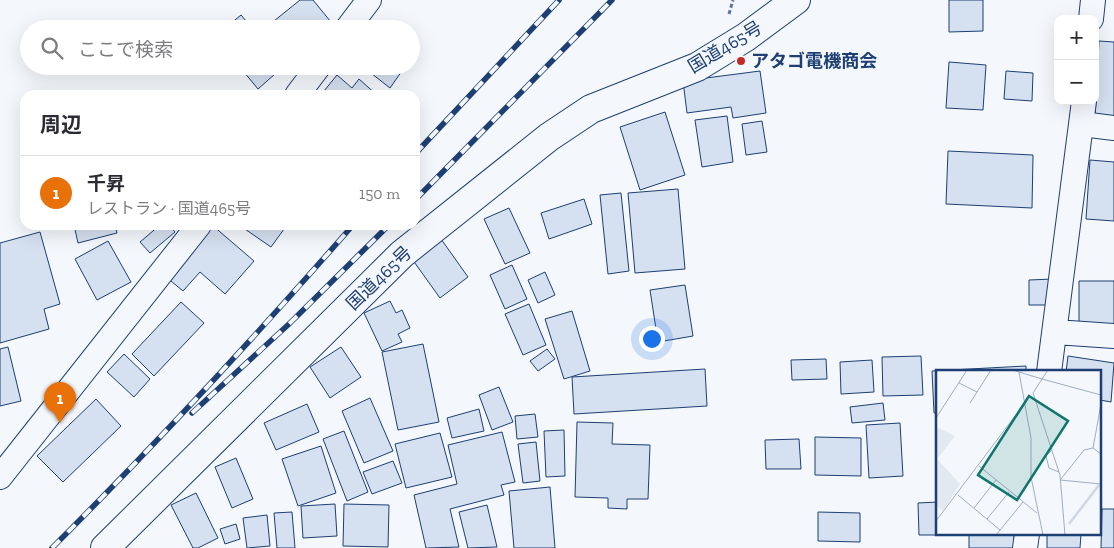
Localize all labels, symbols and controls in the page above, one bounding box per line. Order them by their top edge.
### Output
map controls [1054,15,1099,105]
button: + [1054,15,1099,60]
street label: 国道465号 [684,16,766,78]
search box [20,20,420,75]
icon: search [38,34,66,62]
text: ここで検索 [78,38,173,61]
place label: アタゴ電機商会 [751,50,877,72]
marker: アタゴ電機商会 [735,55,747,67]
button: − [1054,60,1099,105]
text: 周辺 [40,112,82,137]
text: 千昇 [87,172,125,195]
text: 1 [53,184,59,203]
text: 150 m [359,184,400,203]
text: レストラン · 国道465号 [87,199,251,218]
street label: 国道465号 [342,241,416,315]
your location [639,326,665,352]
inset map [936,370,1102,536]
pin: 1 [44,382,76,423]

